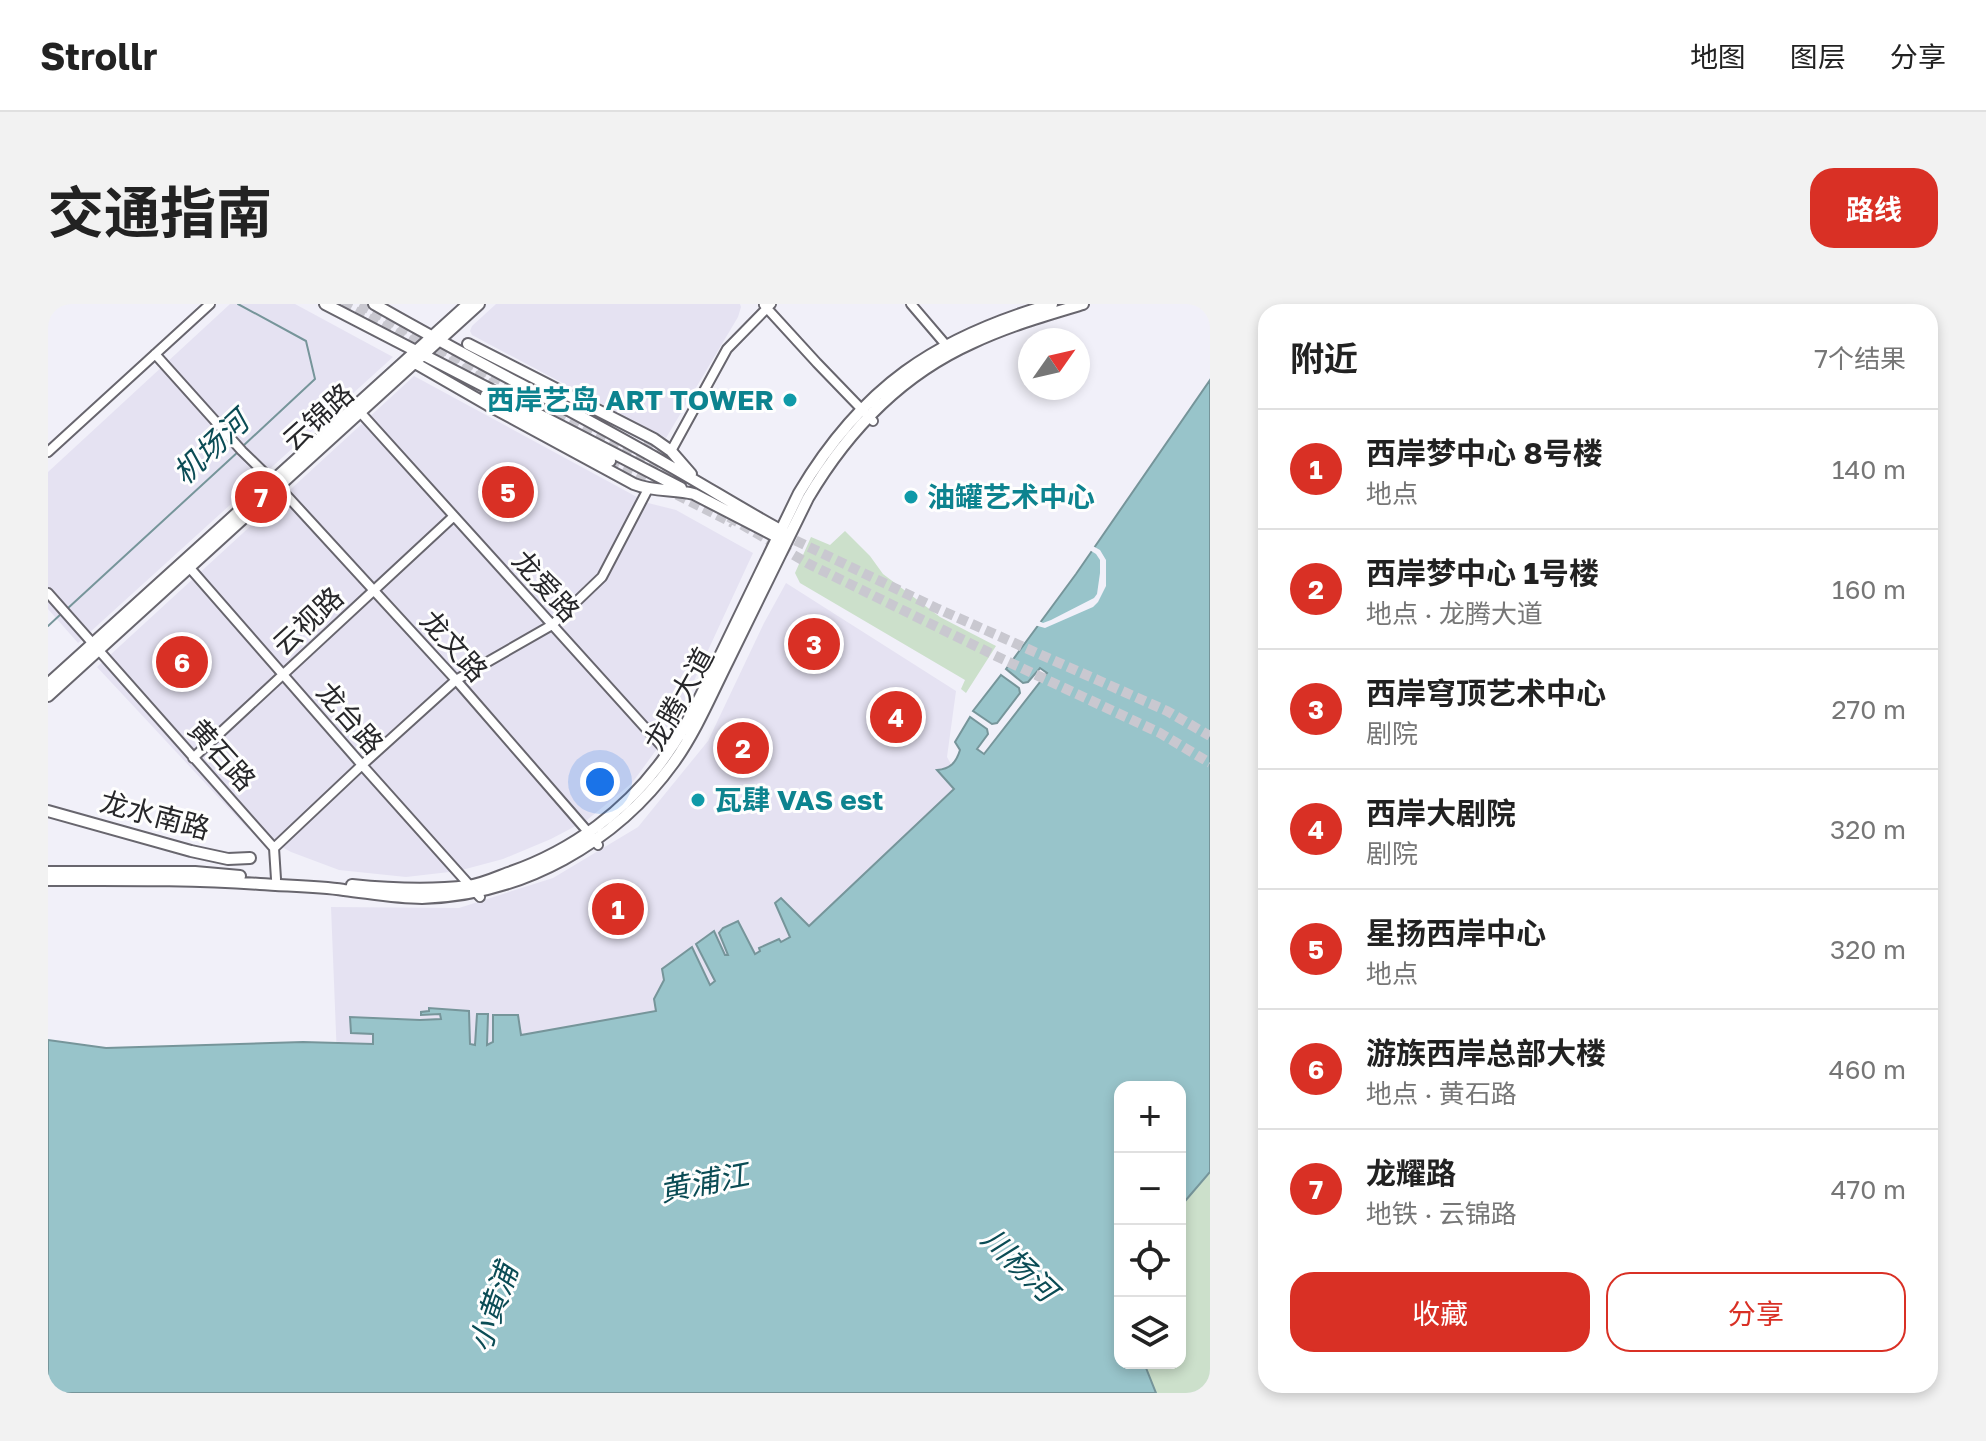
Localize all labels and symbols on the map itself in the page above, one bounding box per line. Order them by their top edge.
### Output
north arrow [1018,328,1090,400]
street label: 云锦路 [275,376,360,457]
place label: 西岸艺岛 ART TOWER [487,383,774,416]
marker: 西岸艺岛 ART TOWER [781,391,799,409]
water label: 机场河 [165,400,259,491]
pin: 5 [482,462,534,522]
pin: 7 [235,467,287,527]
place label: 油罐艺术中心 [927,480,1095,513]
marker: 油罐艺术中心 [902,488,920,506]
street label: 龙爱路 [506,543,587,628]
street label: 云视路 [266,580,350,661]
street label: 龙文路 [414,603,495,688]
pin: 3 [788,614,840,674]
pin: 6 [156,632,208,692]
street label: 龙腾大道 [637,642,720,756]
street label: 龙台路 [310,675,390,760]
pin: 4 [870,687,922,747]
street label: 黄石路 [182,712,263,797]
pin: 2 [717,718,769,778]
your location [580,762,620,802]
place label: 瓦肆 VAS est [714,783,883,816]
street label: 龙水南路 [97,784,213,845]
marker: 瓦肆 VAS est [689,791,707,809]
pin: 1 [592,879,644,939]
water label: 黄浦江 [656,1155,754,1208]
water label: 川杨河 [975,1220,1068,1312]
water label: 小黄浦 [461,1255,526,1356]

